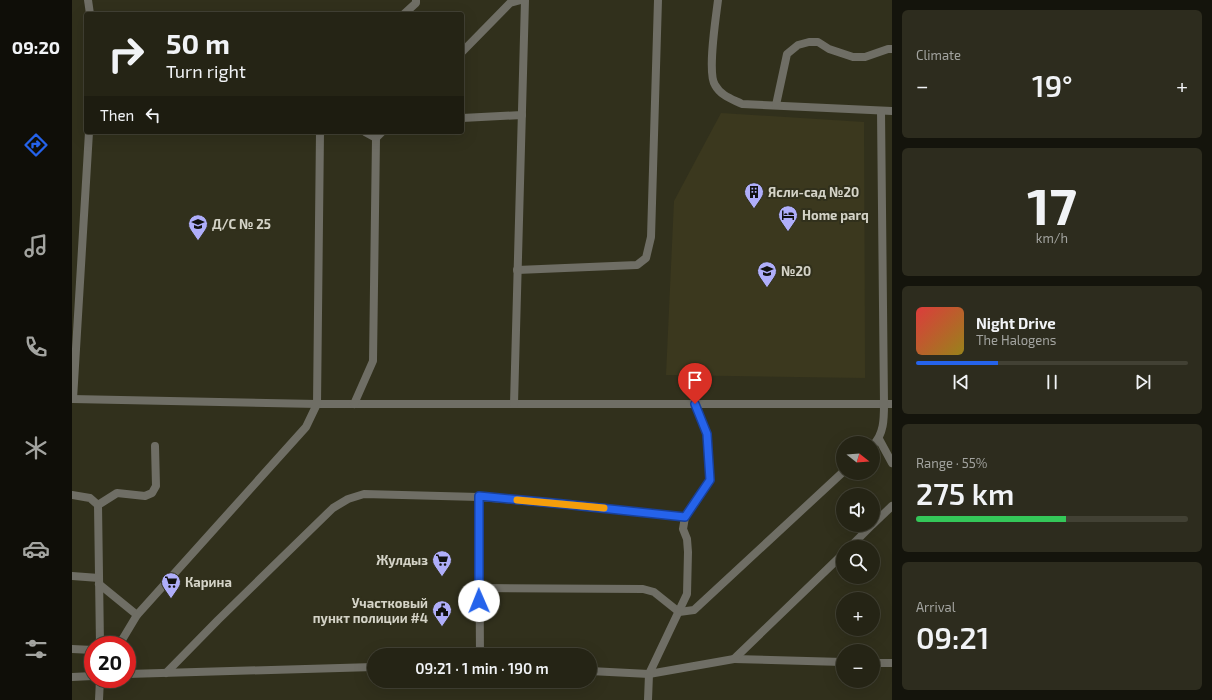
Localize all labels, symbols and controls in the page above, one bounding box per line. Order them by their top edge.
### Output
text: 50 m [166,26,230,60]
icon: right [100,28,152,80]
text: 09:20 [12,36,60,58]
text: Climate [916,47,961,63]
text: Turn right [166,60,246,82]
text: 19° [1032,67,1073,103]
text: − [916,72,929,98]
text: + [1176,72,1188,98]
icon: left [142,104,164,126]
text: Then [100,106,134,124]
icon: directions [22,131,50,159]
text: 17 [1027,173,1077,235]
building icon: Ясли-сад №20 [743,181,765,209]
place label: Ясли-сад №20 [768,184,859,200]
hotel icon: Home parq [777,204,799,232]
place label: Home parq [802,207,869,223]
school or university icon: Д/С № 25 [187,213,209,241]
place label: Д/С № 25 [212,216,271,232]
text: km/h [1036,230,1068,246]
icon: music [22,232,50,260]
school or university icon: №20 [756,260,778,288]
place label: №20 [781,263,811,279]
text: Night Drive [976,314,1056,332]
text: The Halogens [976,332,1056,348]
icon: phone [22,333,50,361]
pin [678,363,712,404]
icon: arrive [684,369,706,391]
icon: previous [950,371,972,393]
icon: pause [1041,371,1063,393]
icon: next [1132,371,1154,393]
icon: climate [22,434,50,462]
north arrow [836,436,880,480]
map controls [836,436,880,688]
text: Range · 55% [916,455,987,471]
text: 275 km [916,475,1014,511]
button: sound [836,488,880,532]
icon: car [22,535,50,563]
button: search [836,540,880,584]
supermarket icon: Жулдыз [431,549,453,577]
place label: Жулдыз [376,552,428,568]
supermarket icon: Карина [160,571,182,599]
place label: Карина [185,574,232,590]
position arrow [458,580,500,622]
button: + [836,592,880,636]
place label: Участковый пункт полиции #4 [313,595,428,626]
public building icon: Участковый пункт полиции #4 [431,599,453,627]
text: Arrival [916,599,956,615]
text: 09:21 [916,619,989,655]
icon: filters [22,635,50,663]
speed limit sign: 20 [84,636,136,688]
button: − [836,644,880,688]
text: 09:21 · 1 min · 190 m [415,659,549,677]

